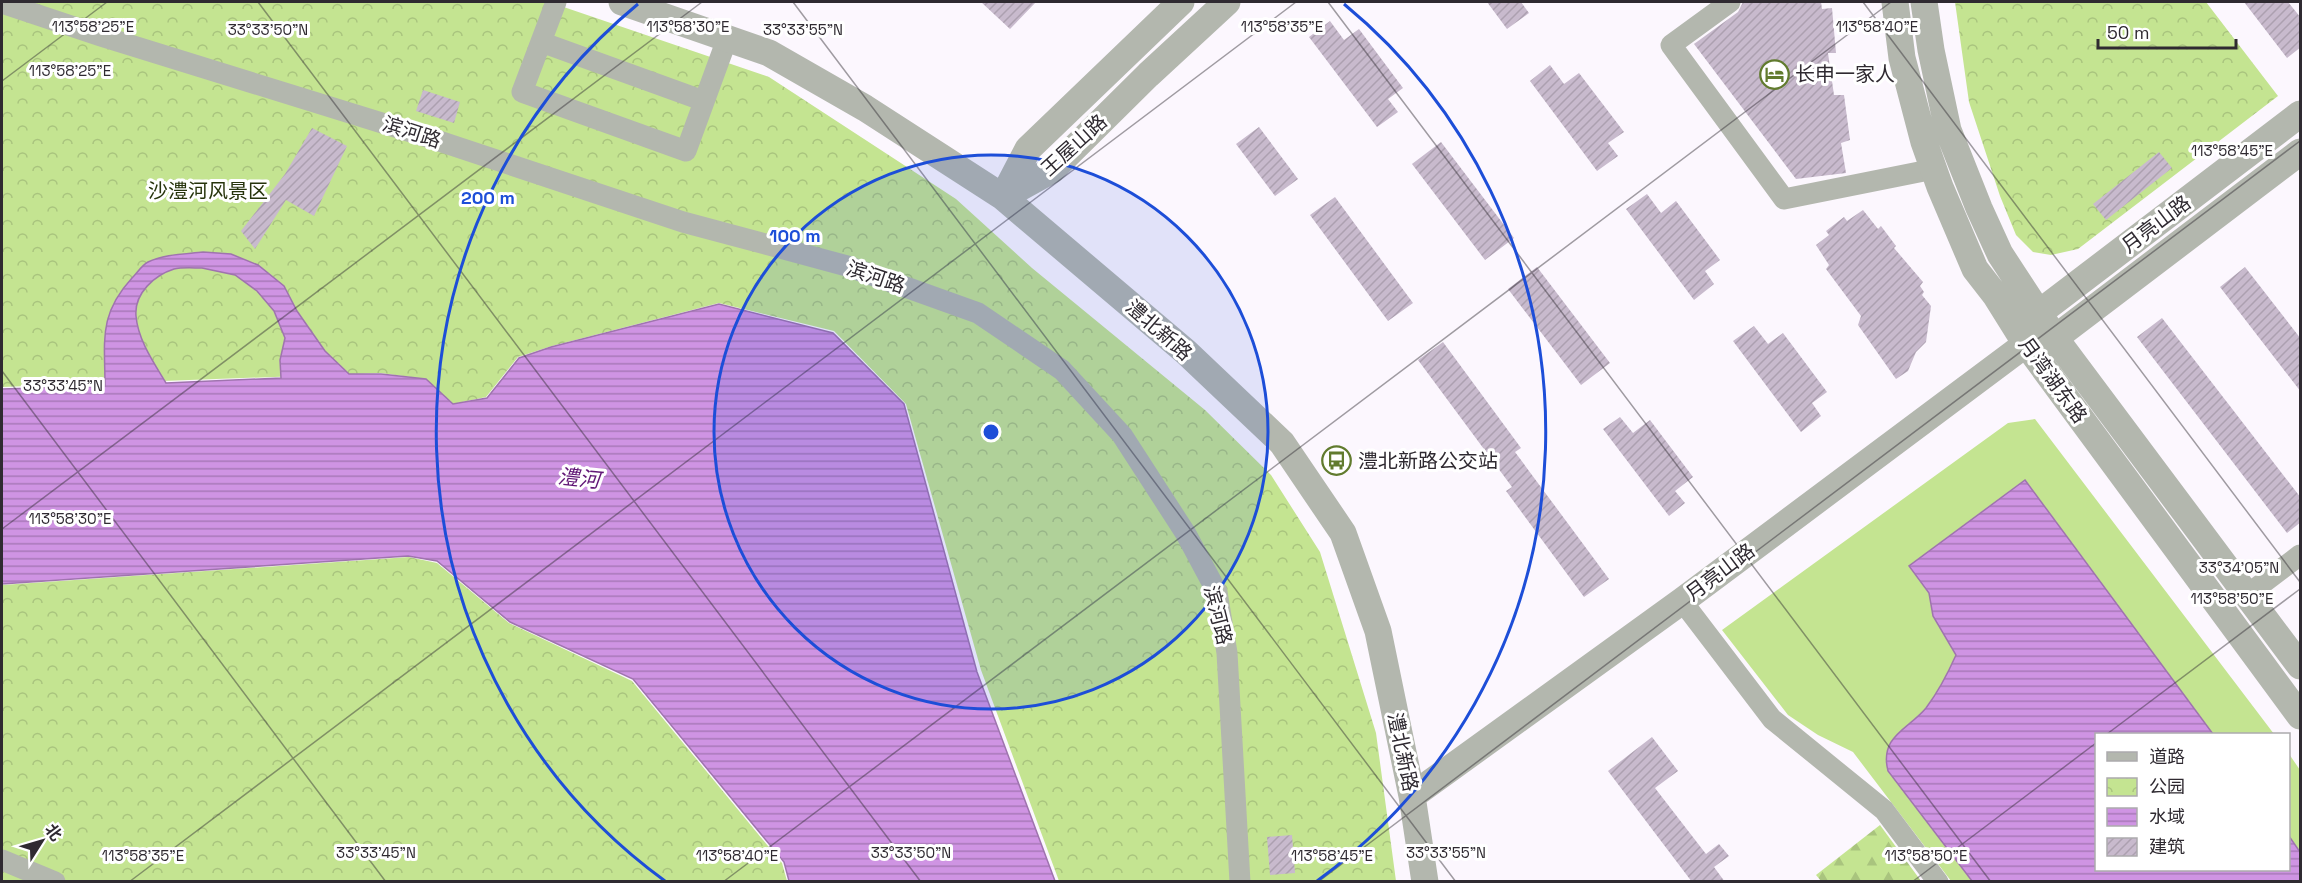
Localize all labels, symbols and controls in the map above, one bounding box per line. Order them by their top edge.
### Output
scale bar [2098,12,2236,50]
text: 113°58'25"E [52,17,134,36]
text: 113°58'30"E [647,17,729,36]
text: 113°58'35"E [1241,17,1323,36]
text: 113°58'40"E [1836,17,1918,36]
text: 33°33'50"N [228,20,308,39]
text: 33°33'55"N [763,20,843,39]
text: 50 m [2107,21,2149,44]
hotel icon: 长申一家人 [1758,58,1790,90]
text: 113°58'25"E [29,61,111,80]
place label: 长申一家人 [1795,61,1895,87]
street label: 王屋山路 [1036,109,1112,181]
street label: 滨河路 [379,110,445,154]
text: 113°58'45"E [2191,141,2273,160]
park label: 沙澧河风景区 [148,178,268,204]
text: 200 m [461,186,515,209]
street label: 月亮山路 [2116,190,2196,258]
text: 100 m [769,224,821,247]
street label: 滨河路 [843,255,909,299]
street label: 澧北新路 [1120,294,1198,366]
street label: 月湾湖东路 [2013,332,2093,428]
text: 33°33'45"N [23,376,103,395]
centre of rings [981,422,1001,442]
bus stop icon: 澧北新路公交站 [1321,445,1353,477]
place label: 澧北新路公交站 [1358,448,1498,474]
water label: 澧河 [557,462,605,494]
text: 113°58'30"E [29,509,111,528]
street label: 月亮山路 [1680,538,1760,606]
text: 33°34'05"N [2199,558,2279,577]
street label: 滨河路 [1198,583,1238,647]
text: 113°58'50"E [2191,589,2273,608]
street label: 澧北新路 [1382,710,1424,794]
legend [2095,733,2290,871]
text: 道路 [2149,745,2185,768]
text: 公园 [2149,775,2185,798]
text: 水域 [2149,805,2185,828]
north arrow [12,811,72,871]
text: 北 [40,820,67,845]
text: 建筑 [2149,835,2185,858]
text: 33°33'45"N [336,843,416,862]
text: 33°33'50"N [871,843,951,862]
text: 33°33'55"N [1406,843,1486,862]
text: 113°58'35"E [102,846,184,865]
text: 113°58'40"E [696,846,778,865]
text: 113°58'45"E [1291,846,1373,865]
text: 113°58'50"E [1885,846,1967,865]

